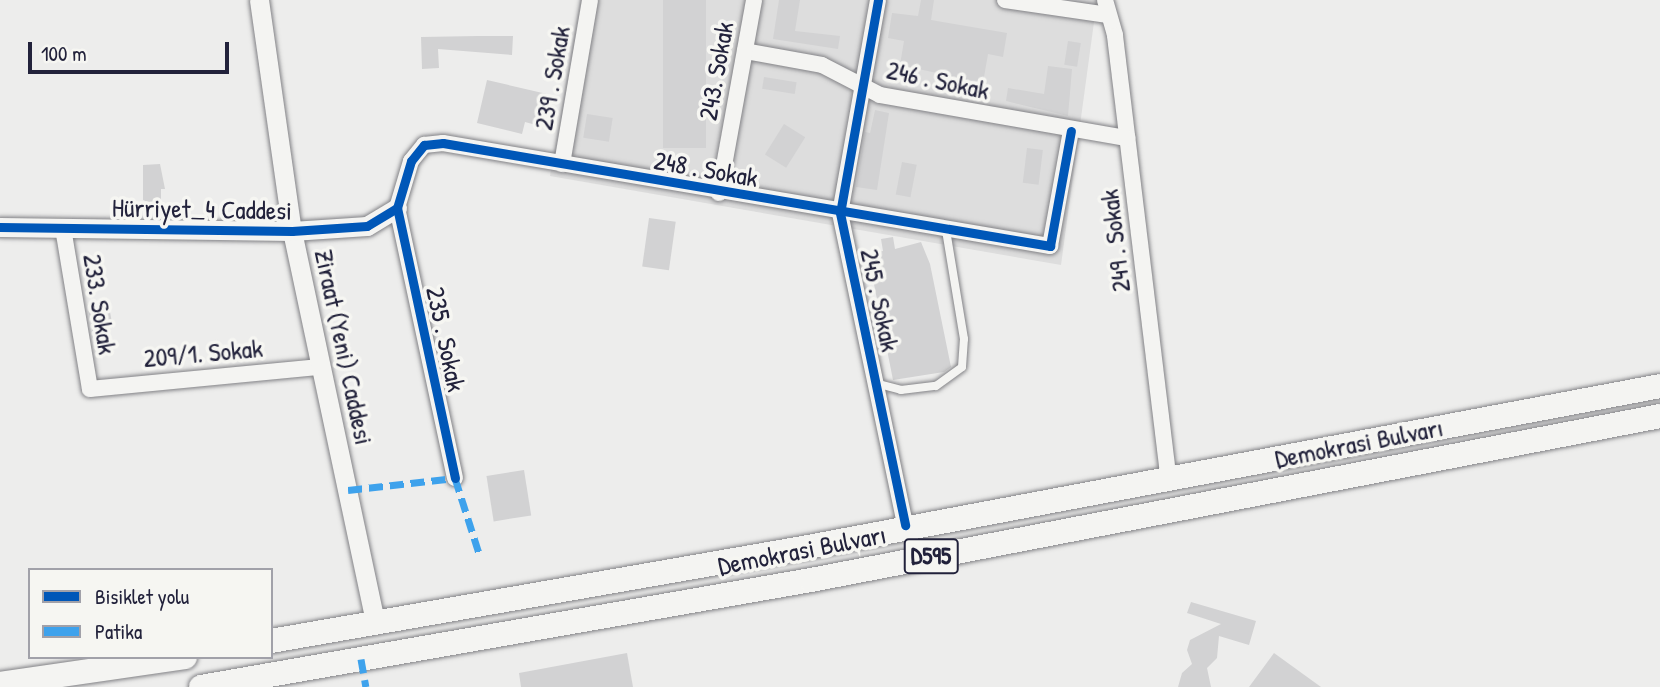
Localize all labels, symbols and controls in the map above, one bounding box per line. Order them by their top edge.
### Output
street label: 243. Sokak [692,19,740,123]
street label: 239 . Sokak [528,24,576,132]
scale bar [32,28,233,72]
text: 100 m [41,39,87,68]
street label: 246 . Sokak [884,54,992,106]
street label: 248 . Sokak [652,145,760,193]
street label: 249 . Sokak [1093,188,1137,294]
street label: Hürriyet_4 Caddesi [112,192,292,226]
street label: 245 . Sokak [854,246,906,354]
street label: Ziraat (Yeni) Caddesi [308,247,380,447]
street label: 233. Sokak [77,252,123,356]
street label: 235 . Sokak [420,284,472,394]
street label: 209/1. Sokak [142,332,264,374]
street label: Demokrasi Bulvarı [1272,411,1446,475]
street label: Demokrasi Bulvarı [715,518,889,582]
road number: D595 [903,536,959,576]
legend [28,568,273,659]
text: Bisiklet yolu [95,582,189,611]
text: Patika [95,617,142,646]

